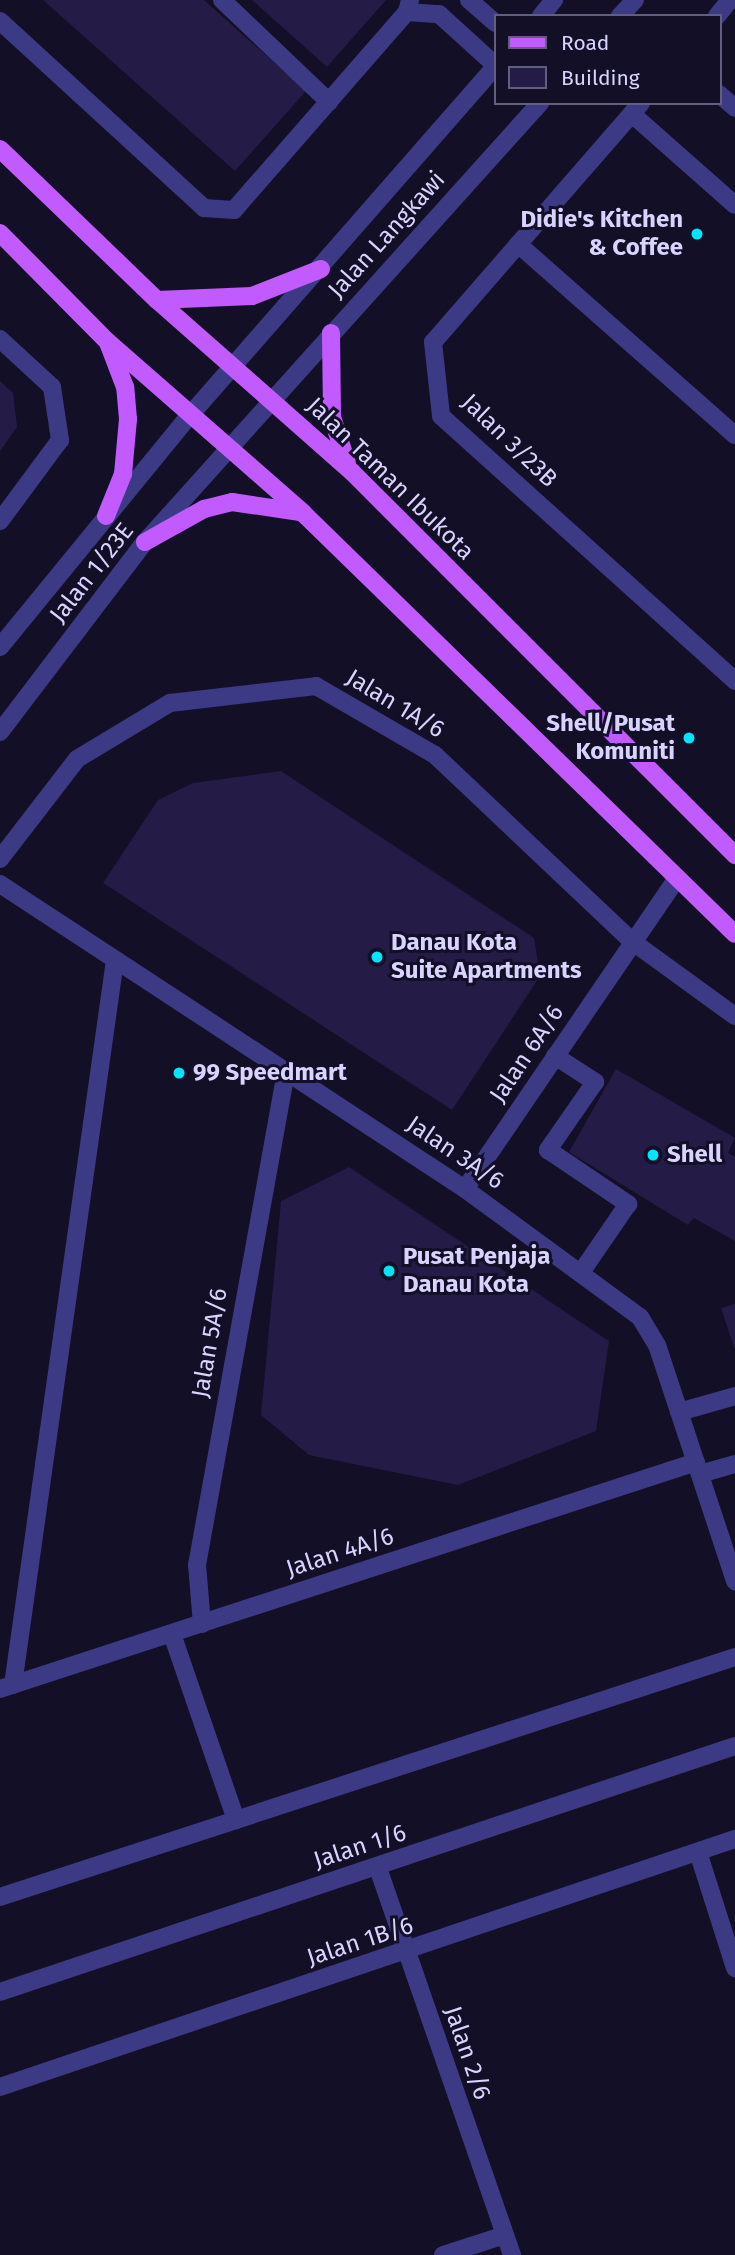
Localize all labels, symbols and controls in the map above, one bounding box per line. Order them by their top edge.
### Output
legend [494,14,721,105]
text: Road [561,30,609,56]
text: Building [561,65,640,91]
street label: Jalan Langkawi [323,166,451,304]
place label: Didie's Kitchen & Coffee [520,206,683,262]
marker: Didie's Kitchen & Coffee [689,226,705,242]
street label: Jalan 3/23B [455,388,563,494]
street label: Jalan Taman Ibukota [300,392,480,566]
street label: Jalan 1/23E [44,517,140,629]
street label: Jalan 1A/6 [341,664,449,744]
place label: Shell/Pusat Komuniti [546,710,675,766]
marker: Shell/Pusat Komuniti [681,730,697,746]
place label: Danau Kota Suite Apartments [391,929,582,985]
marker: Danau Kota Suite Apartments [369,949,385,965]
street label: Jalan 6A/6 [484,1000,570,1108]
place label: 99 Speedmart [193,1059,347,1087]
marker: 99 Speedmart [171,1065,187,1081]
street label: Jalan 3A/6 [401,1110,509,1196]
place label: Shell [667,1141,722,1169]
marker: Shell [645,1147,661,1163]
place label: Pusat Penjaja Danau Kota [403,1243,550,1299]
marker: Pusat Penjaja Danau Kota [381,1263,397,1279]
street label: Jalan 5A/6 [186,1286,234,1400]
street label: Jalan 4A/6 [282,1522,398,1584]
street label: Jalan 1/6 [310,1819,410,1875]
street label: Jalan 1B/6 [303,1911,417,1973]
street label: Jalan 2/6 [438,2002,496,2104]

